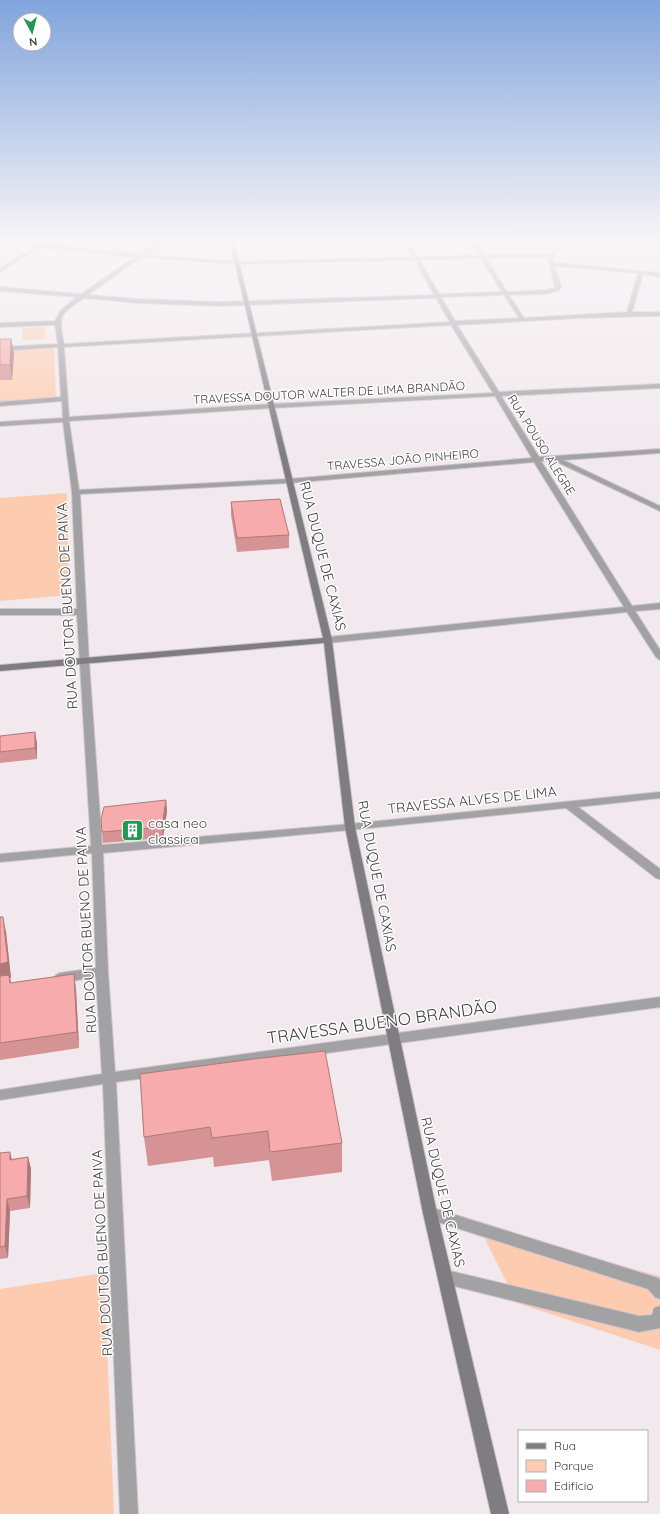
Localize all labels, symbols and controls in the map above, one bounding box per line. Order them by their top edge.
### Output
north arrow [12,12,52,52]
text: N [28,34,38,49]
street label: TRAVESSA DOUTOR WALTER DE LIMA BRANDÃO [193,378,465,407]
street label: RUA POUSO ALEGRE [504,392,579,498]
street label: TRAVESSA JOÃO PINHEIRO [327,445,479,474]
street label: RUA DUQUE DE CAXIAS [296,479,350,633]
street label: RUA DOUTOR BUENO DE PAIVA [53,502,81,710]
street label: TRAVESSA ALVES DE LIMA [387,782,557,818]
street label: RUA DUQUE DE CAXIAS [354,799,401,953]
place label: casa neo classica [148,814,207,848]
building icon: casa neo classica [120,818,146,844]
street label: RUA DOUTOR BUENO DE PAIVA [72,826,100,1034]
street label: TRAVESSA BUENO BRANDÃO [266,995,498,1048]
street label: RUA DUQUE DE CAXIAS [417,1115,469,1269]
street label: RUA DOUTOR BUENO DE PAIVA [88,1149,116,1357]
legend [518,1430,648,1502]
text: Rua [554,1438,576,1453]
text: Parque [554,1458,594,1473]
text: Edifício [554,1478,594,1493]

